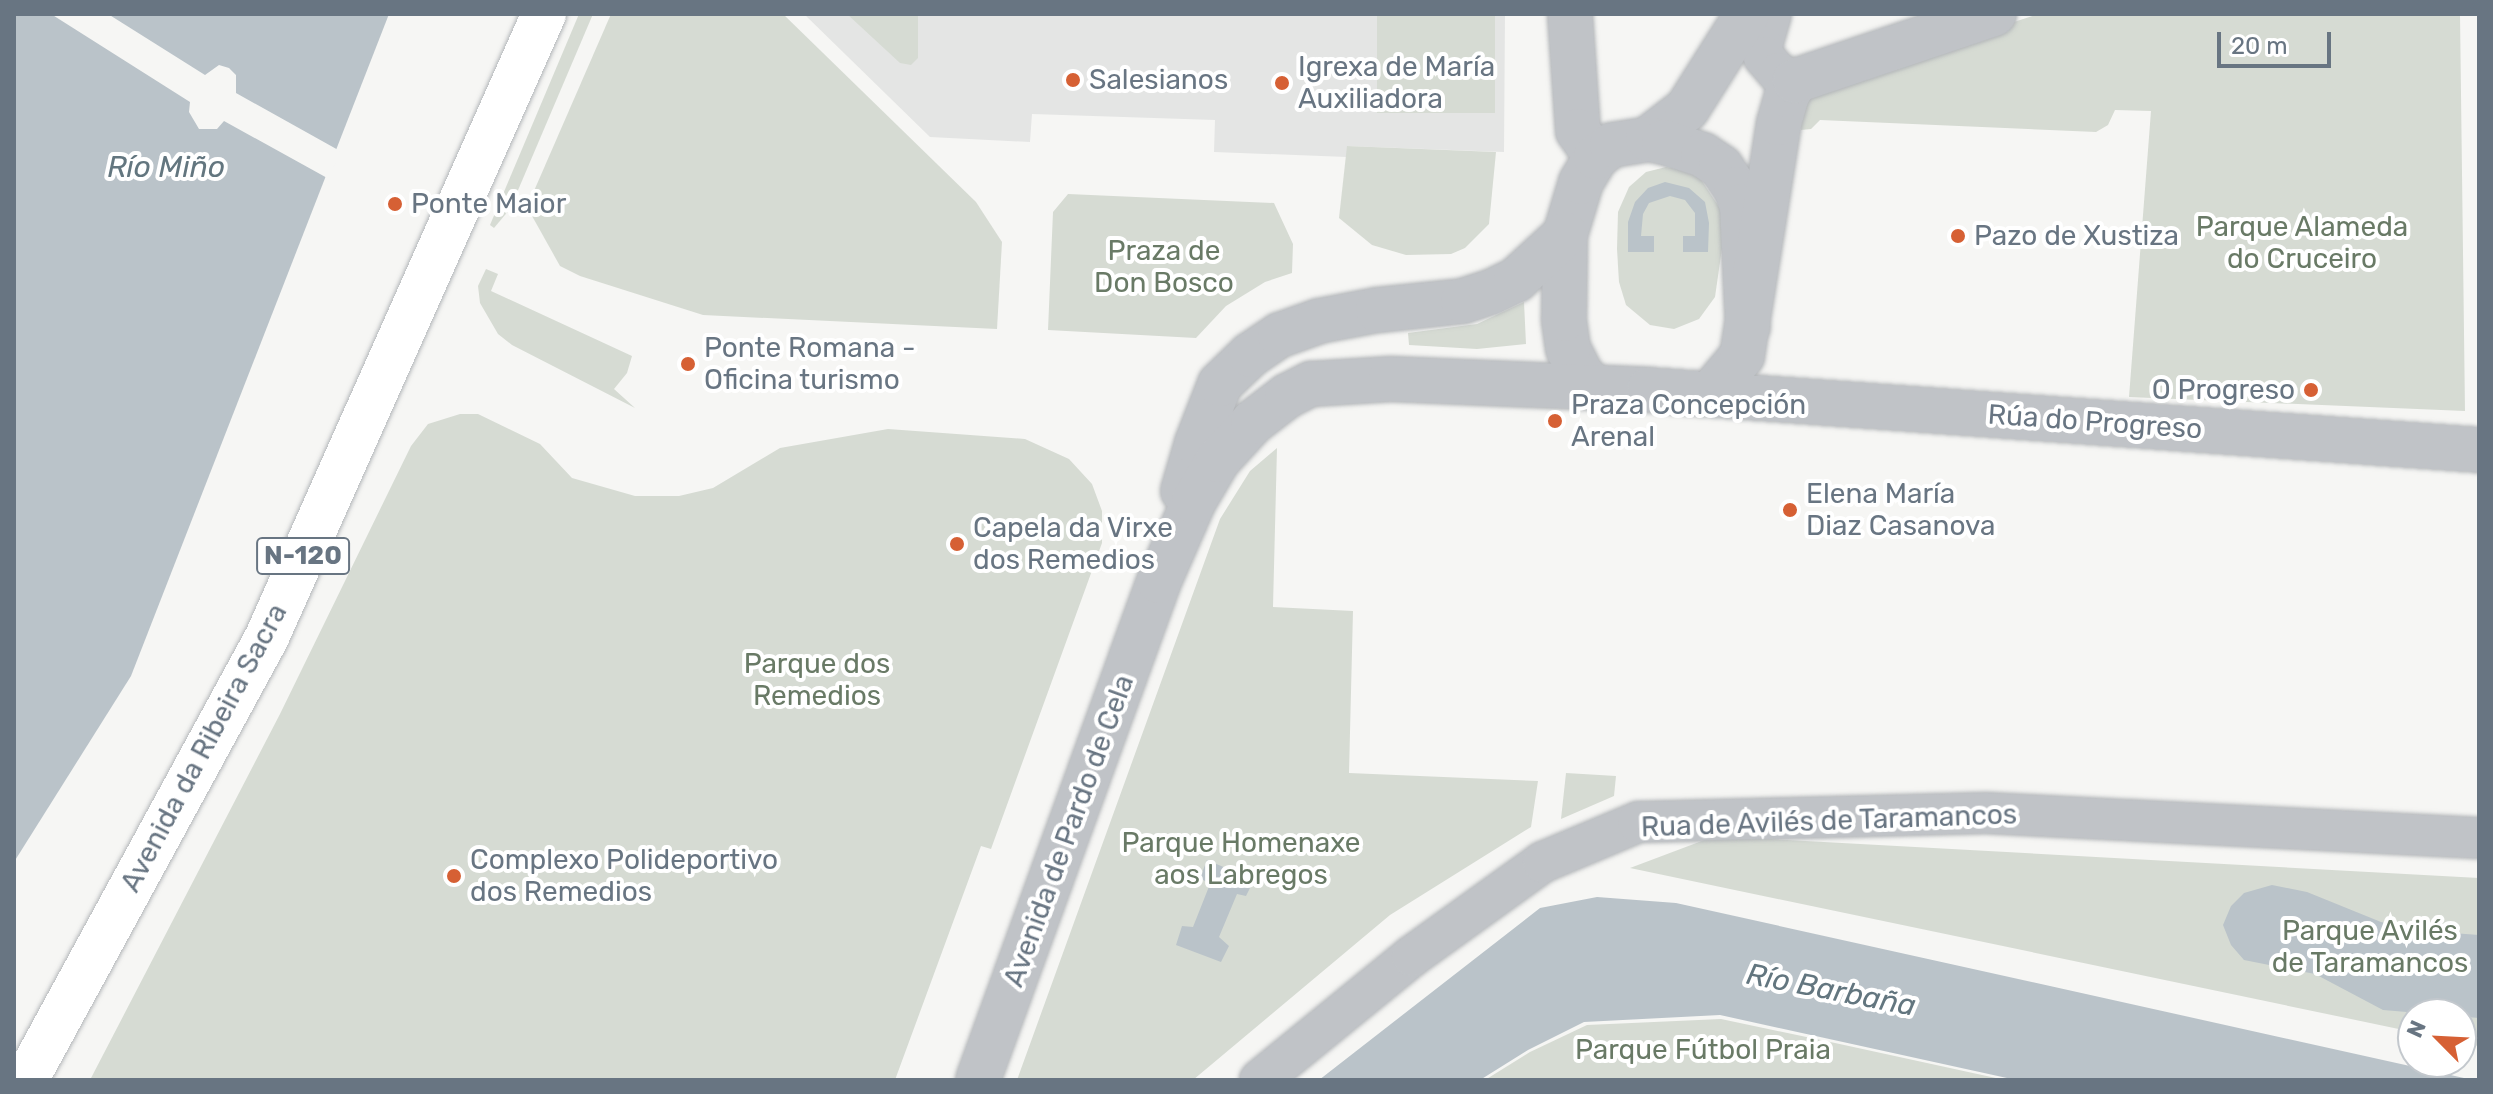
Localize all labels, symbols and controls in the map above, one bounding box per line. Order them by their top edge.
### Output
scale bar [2221,16,2335,66]
text: 20 m [2231,32,2288,60]
place label: Igrexa de María Auxiliadora [1298,50,1495,116]
place label: Salesianos [1089,63,1228,97]
marker: Salesianos [1064,71,1082,89]
marker: Igrexa de María Auxiliadora [1273,74,1291,92]
water label: Río Miño [107,149,225,185]
place label: Ponte Maior [411,187,566,221]
marker: Ponte Maior [386,195,404,213]
park label: Parque Alameda do Cruceiro [2195,210,2409,276]
place label: Pazo de Xustiza [1974,219,2179,253]
marker: Pazo de Xustiza [1949,227,1967,245]
park label: Praza de Don Bosco [1094,234,1234,300]
place label: Ponte Romana - Oficina turismo [704,331,916,397]
marker: Ponte Romana - Oficina turismo [679,355,697,373]
place label: O Progreso [2152,373,2295,407]
marker: O Progreso [2302,381,2320,399]
place label: Praza Concepción Arenal [1571,388,1806,454]
street label: Rúa do Progreso [1987,398,2203,446]
marker: Praza Concepción Arenal [1546,412,1564,430]
place label: Elena María Diaz Casanova [1806,477,1995,543]
marker: Elena María Diaz Casanova [1781,501,1799,519]
place label: Capela da Virxe dos Remedios [973,511,1174,577]
road number: N-120 [255,534,351,578]
marker: Capela da Virxe dos Remedios [948,535,966,553]
street label: Avenida da Ribeira Sacra [114,598,294,898]
park label: Parque dos Remedios [744,647,890,713]
street label: Avenida de Pardo de Cela [997,671,1141,991]
street label: Rua de Avilés de Taramancos [1640,798,2018,844]
park label: Parque Homenaxe aos Labregos [1121,826,1361,892]
place label: Complexo Polideportivo dos Remedios [470,843,778,909]
marker: Complexo Polideportivo dos Remedios [445,867,463,885]
park label: Parque Avilés de Taramancos [2271,914,2469,980]
water label: Río Barbaña [1743,956,1919,1024]
north arrow [2397,998,2477,1078]
text: N [2401,1016,2432,1042]
park label: Parque Fútbol Praia [1575,1033,1831,1067]

